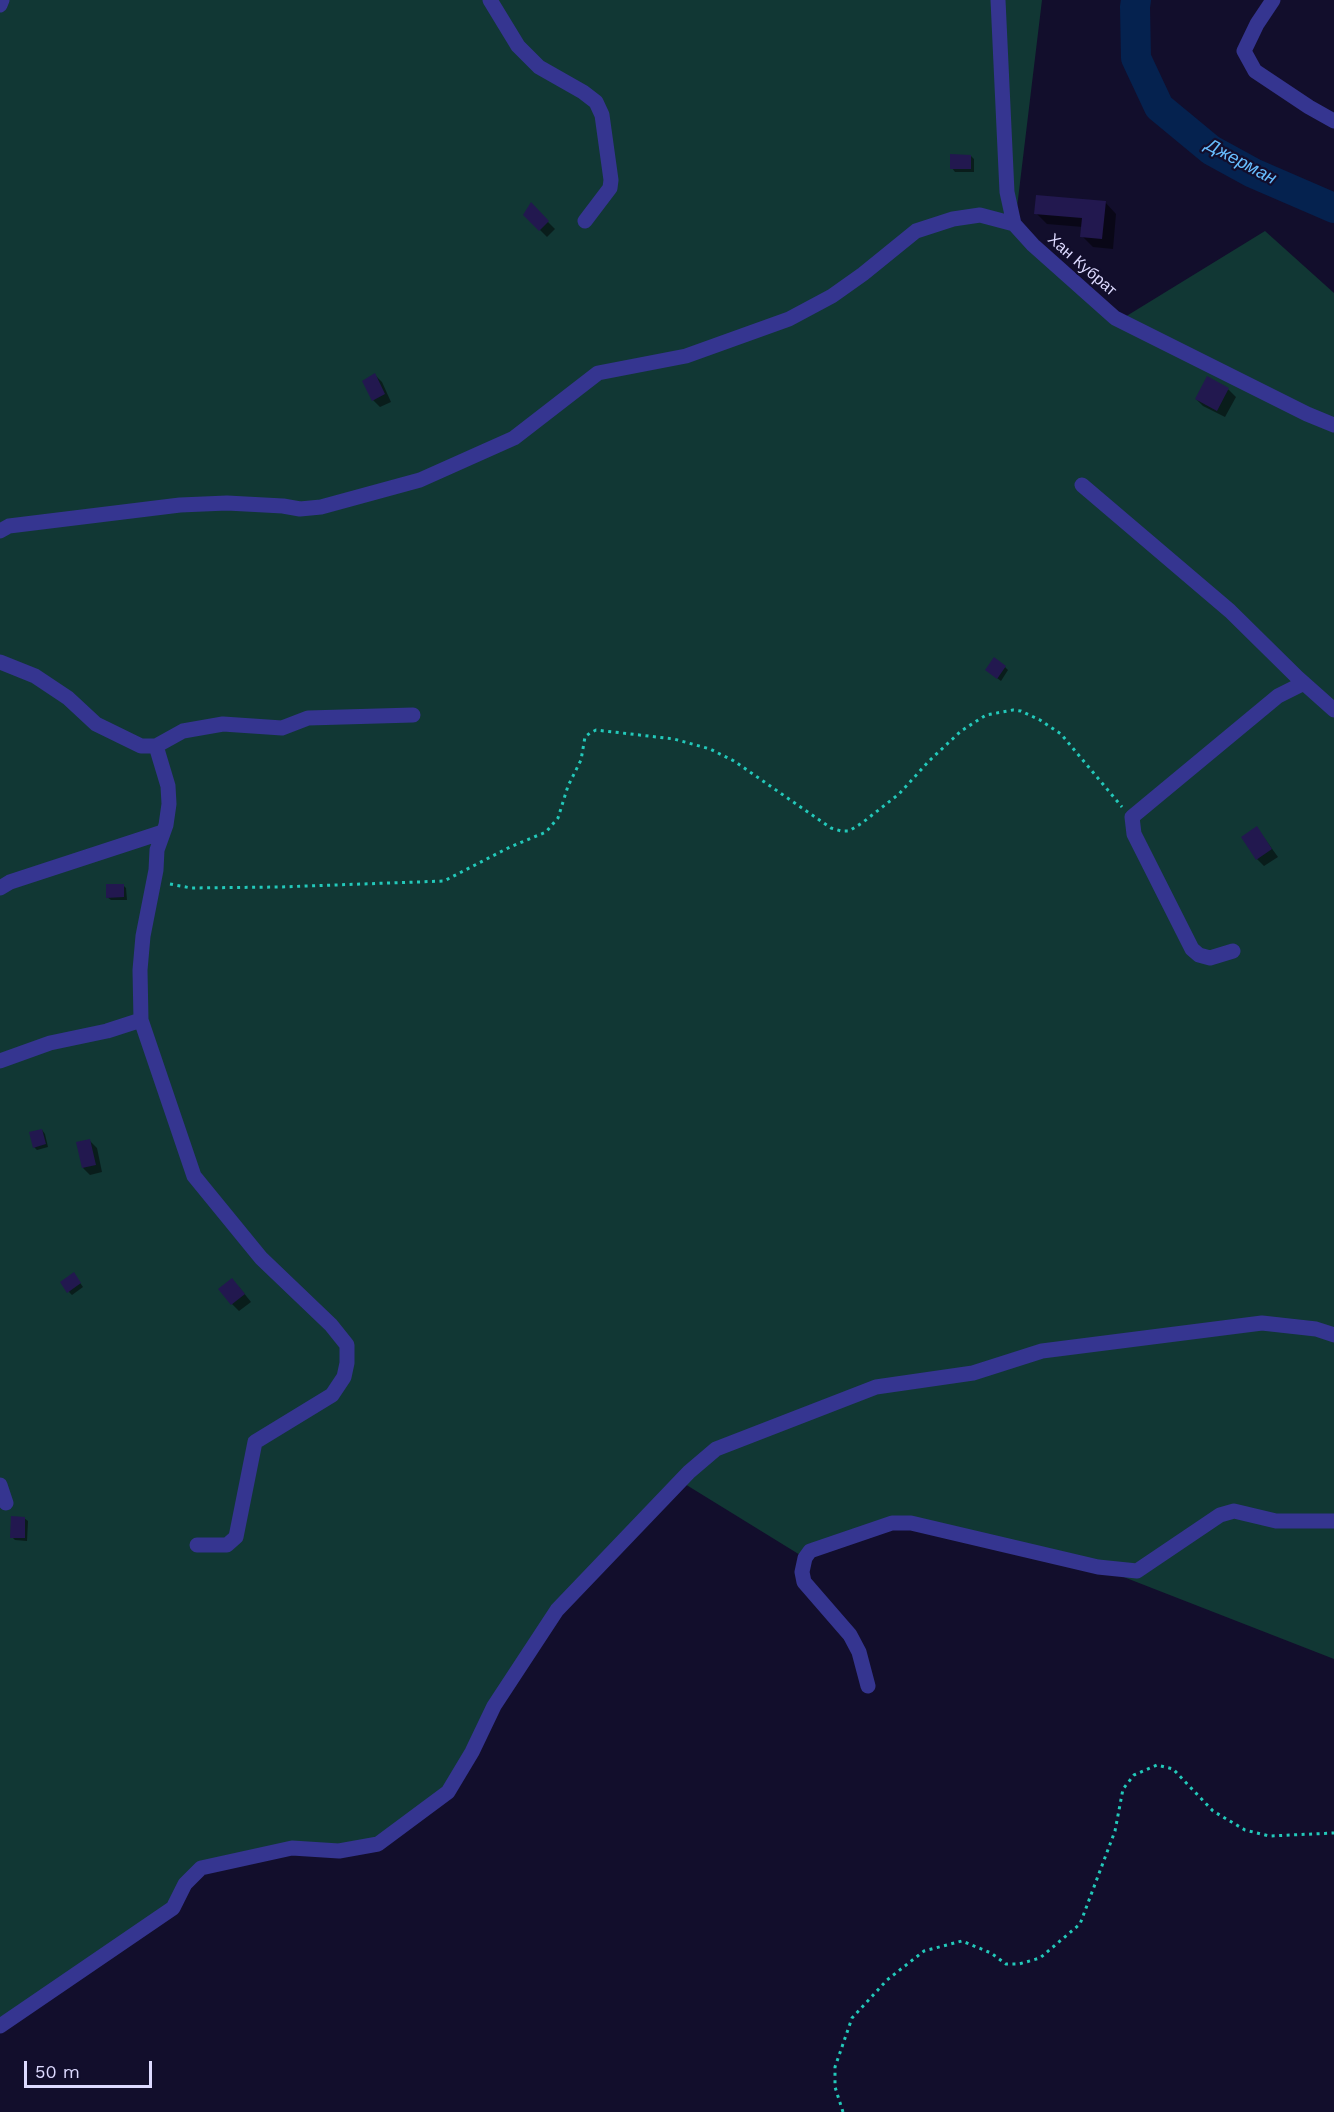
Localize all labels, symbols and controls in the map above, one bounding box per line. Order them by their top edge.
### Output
water label: Джерман [1202,134,1280,190]
street label: Хан Кубрат [1044,230,1120,300]
scale bar [27,2049,154,2087]
text: 50 m [35,2061,80,2082]

